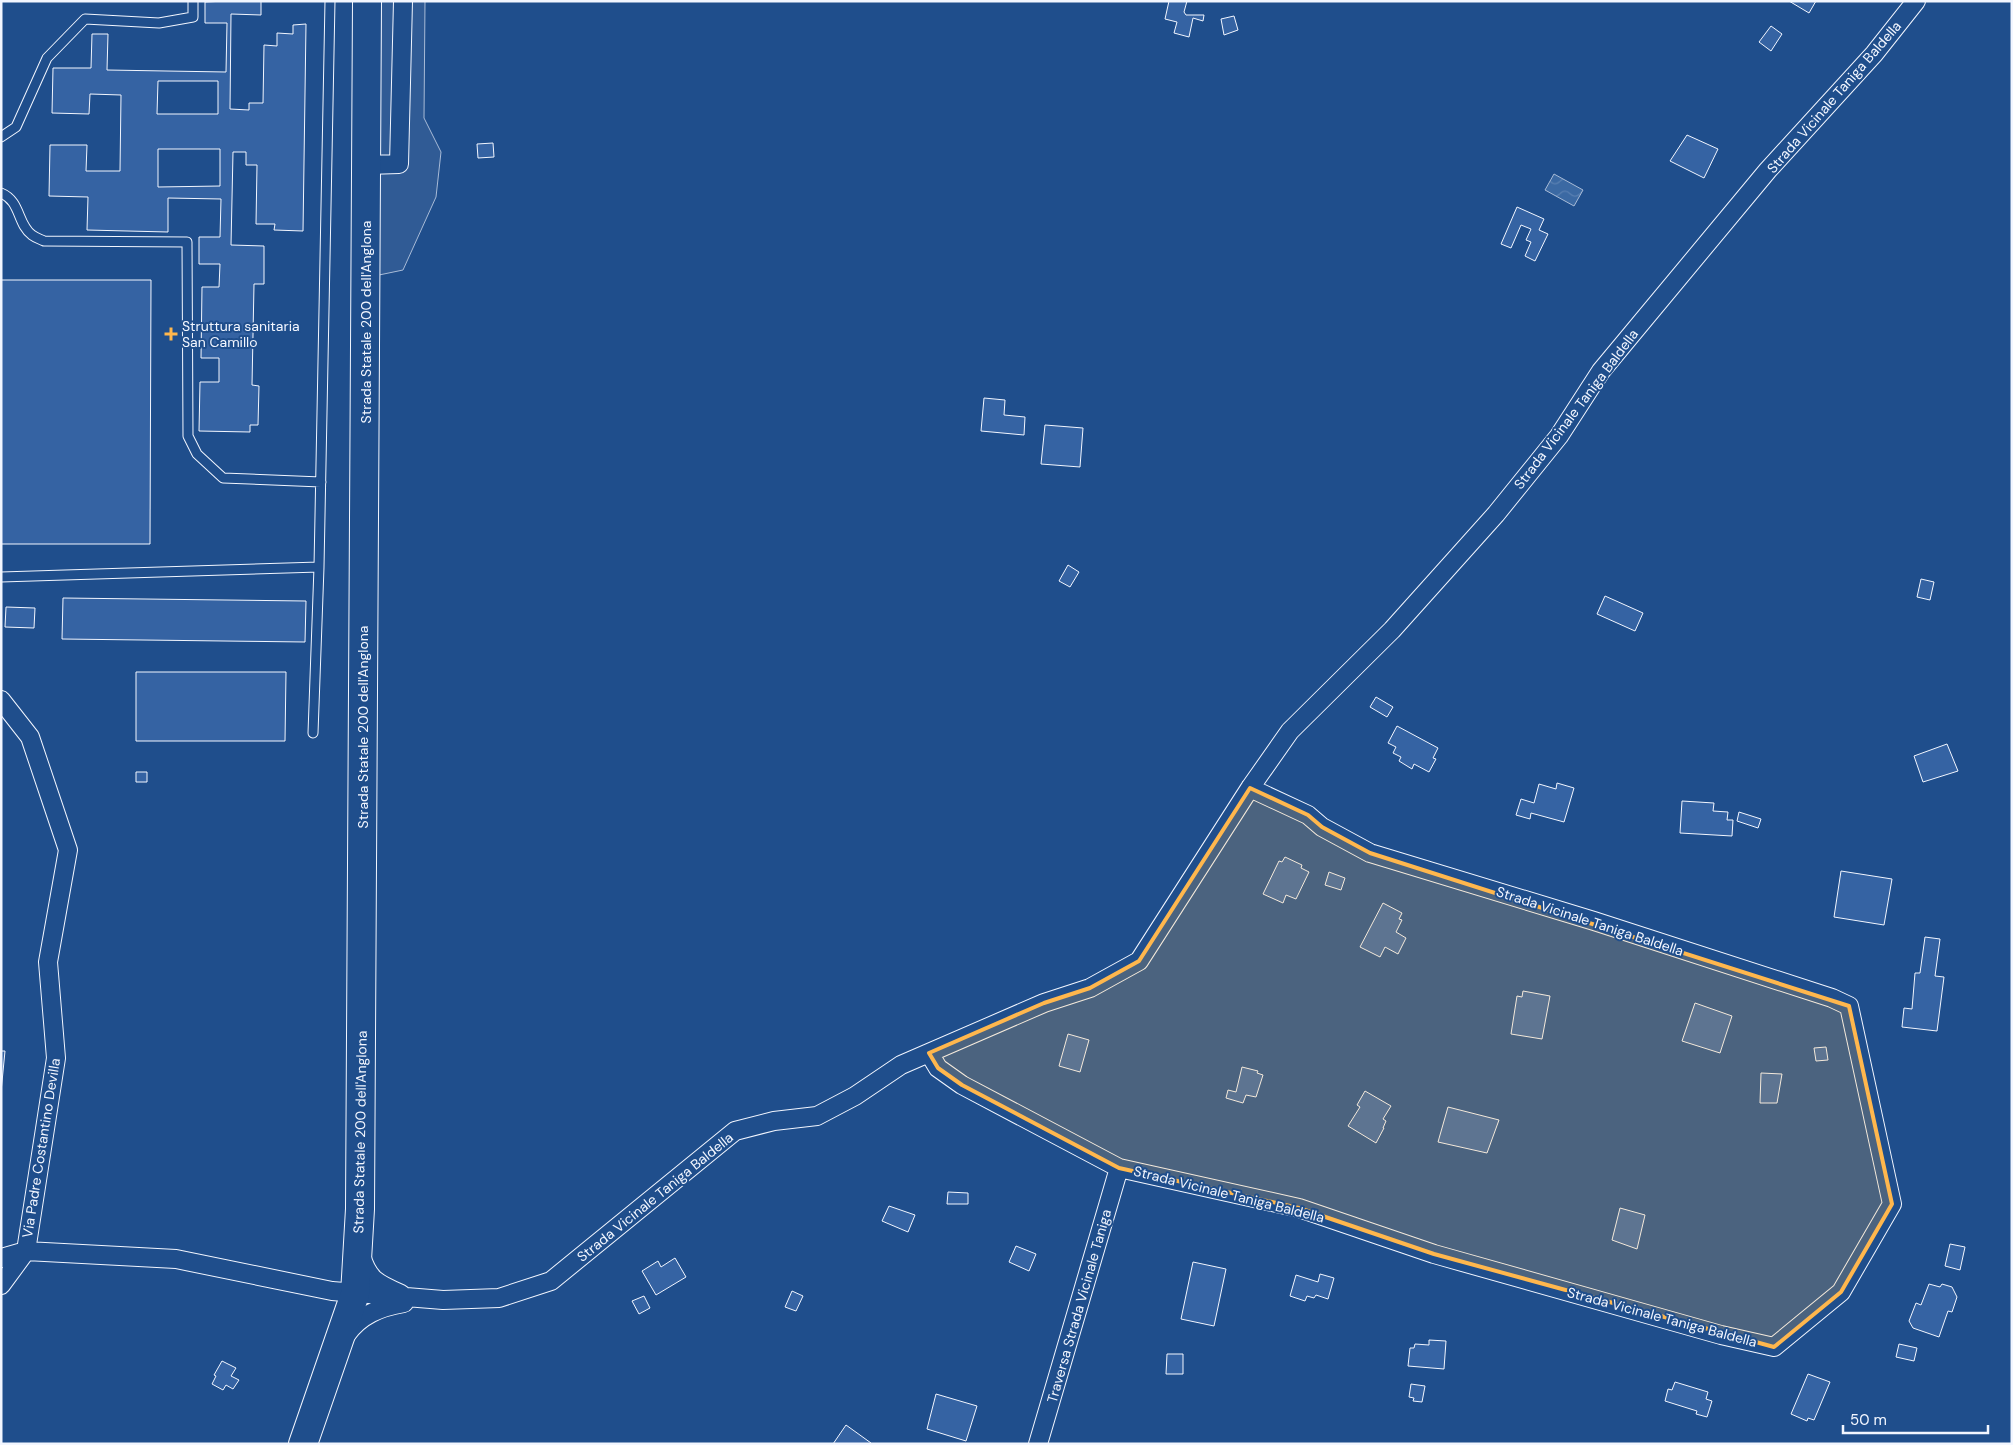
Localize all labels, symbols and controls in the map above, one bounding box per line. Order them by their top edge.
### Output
street label: Strada Vicinale Taniga Baldella [1763,17,1905,177]
street label: Strada Statale 200 dell'Anglona [357,221,375,423]
place label: Struttura sanitaria San Camillo [182,317,300,351]
street label: Strada Vicinale Taniga Baldella [1510,325,1642,493]
marker: Struttura sanitaria San Camillo [164,327,178,341]
street label: Strada Statale 200 dell'Anglona [354,626,372,828]
street label: Strada Vicinale Taniga Baldella [1494,882,1686,960]
street label: Strada Statale 200 dell'Anglona [349,1030,371,1234]
street label: Via Padre Costantino Devilla [18,1057,64,1239]
street label: Strada Vicinale Taniga Baldella [573,1128,737,1266]
street label: Strada Vicinale Taniga Baldella [1132,1162,1326,1226]
street label: Traversa Strada Vicinale Taniga [1043,1207,1115,1405]
street label: Strada Vicinale Taniga Baldella [1565,1283,1759,1351]
scale bar [1843,1402,1988,1434]
text: 50 m [1850,1410,1887,1430]

